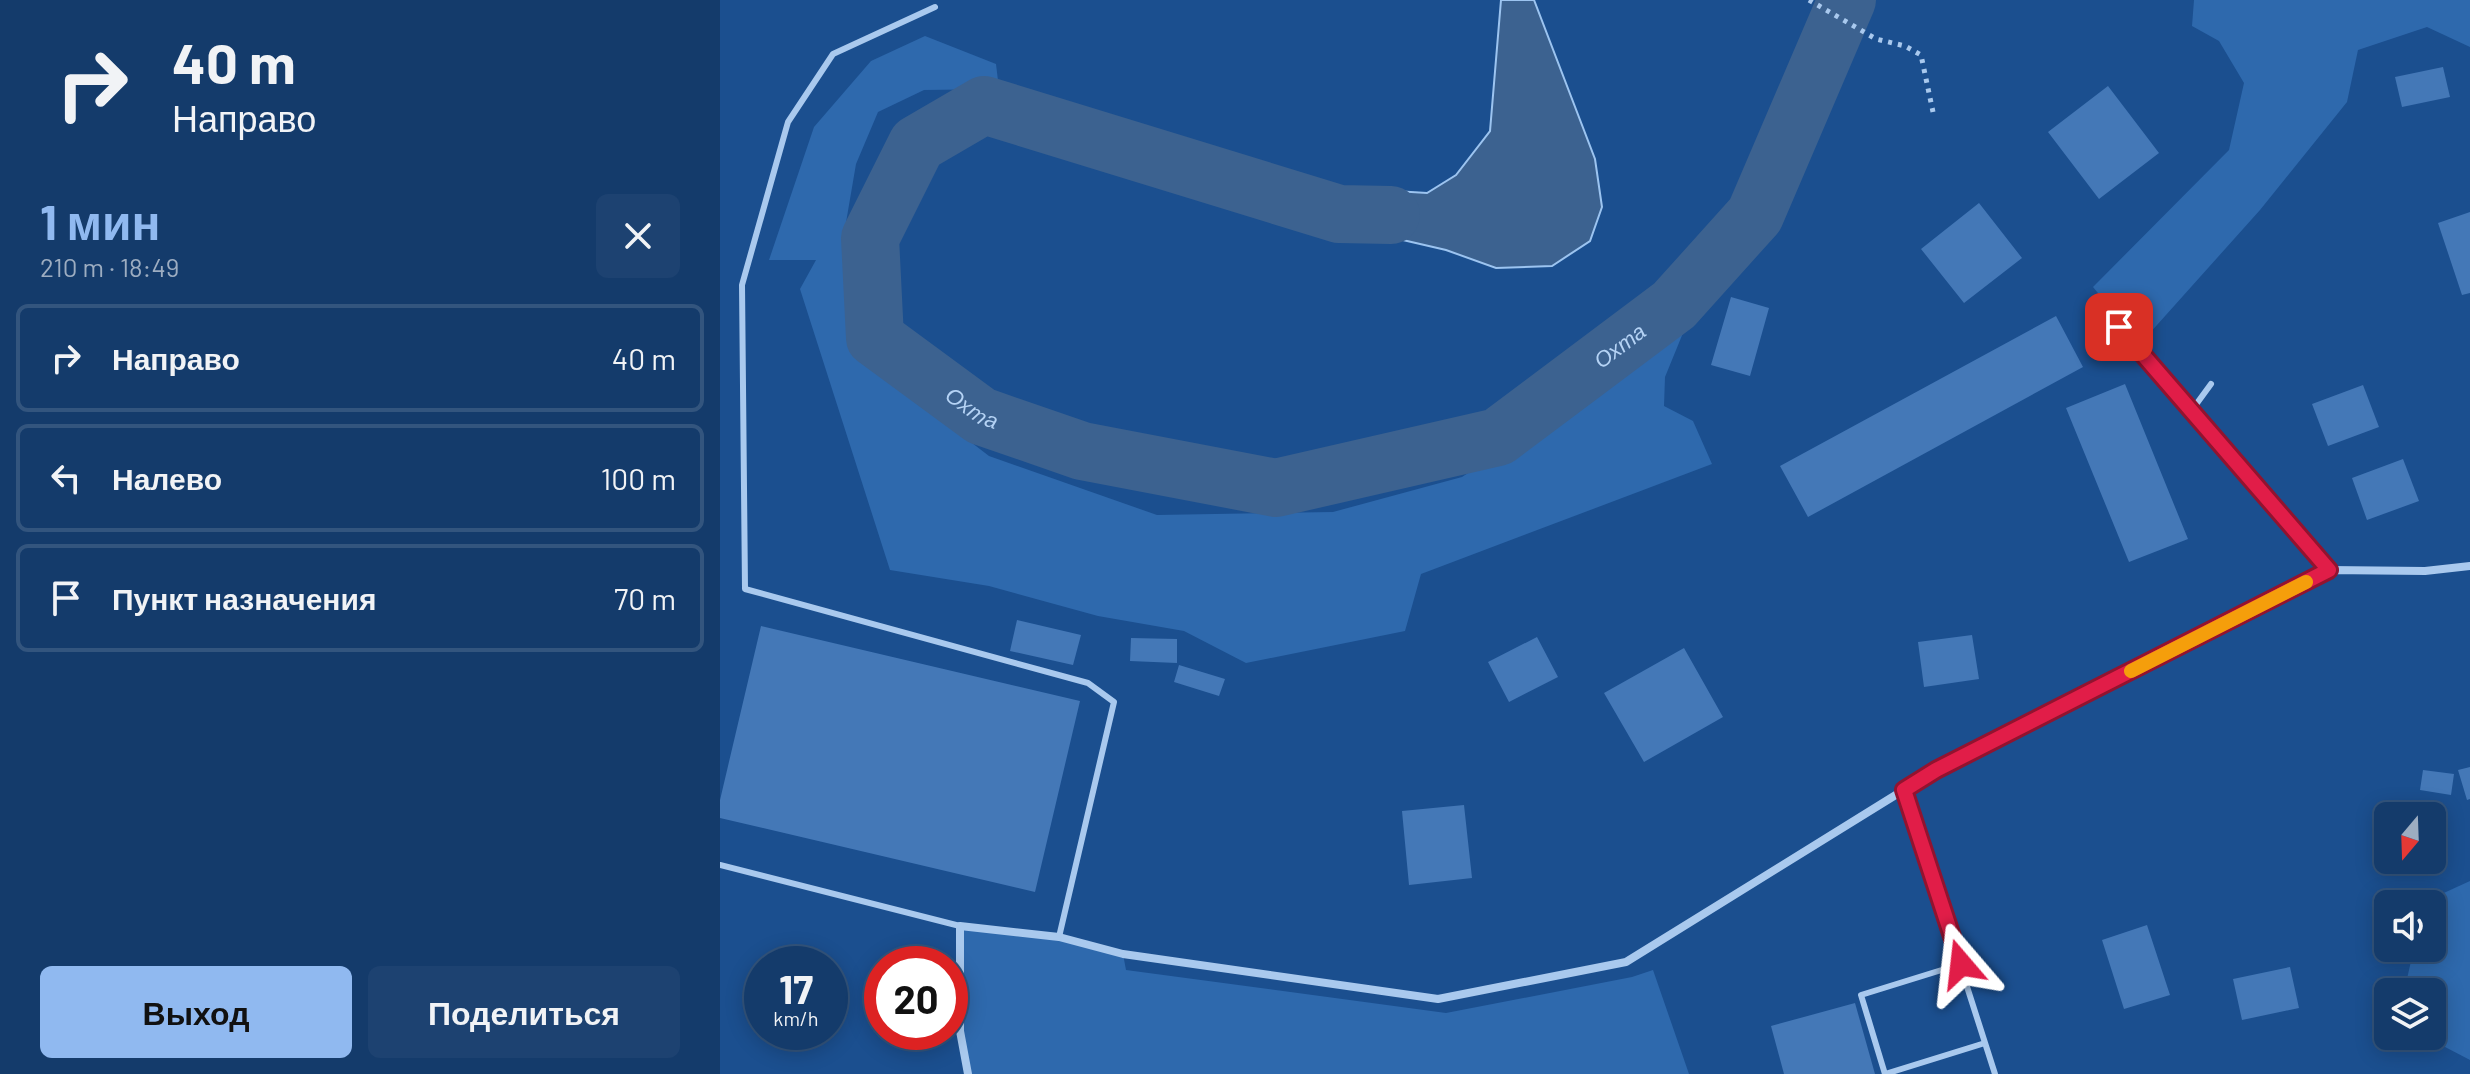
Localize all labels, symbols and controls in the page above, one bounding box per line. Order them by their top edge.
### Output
text: 40 m [172,28,296,95]
icon: right [40,32,144,136]
text: Направо [172,96,316,139]
text: 1 мин [40,192,161,250]
button: close [596,194,680,278]
text: 210 m · 18:49 [40,251,179,282]
pin [2085,293,2153,361]
icon: arrive [2097,305,2141,349]
water label: Охта [1588,317,1650,373]
icon: right [44,336,88,380]
text: Направо [112,340,240,376]
text: 40 m [612,340,676,376]
water label: Охта [941,381,1002,433]
icon: left [44,456,88,500]
text: Налево [112,460,222,496]
text: 100 m [601,460,676,496]
icon: arrive [44,576,88,620]
text: Пункт назначения [112,580,376,616]
text: 70 m [614,580,676,616]
north arrow [2374,802,2446,874]
map controls [2374,802,2446,1050]
button: sound [2374,890,2446,962]
position arrow [1919,922,2003,1006]
speed limit sign: 20 [864,946,968,1050]
text: 17 [779,964,813,1012]
button: Выход [40,966,352,1058]
button: Поделиться [368,966,680,1058]
button: layers [2374,978,2446,1050]
text: km/h [773,1006,819,1030]

